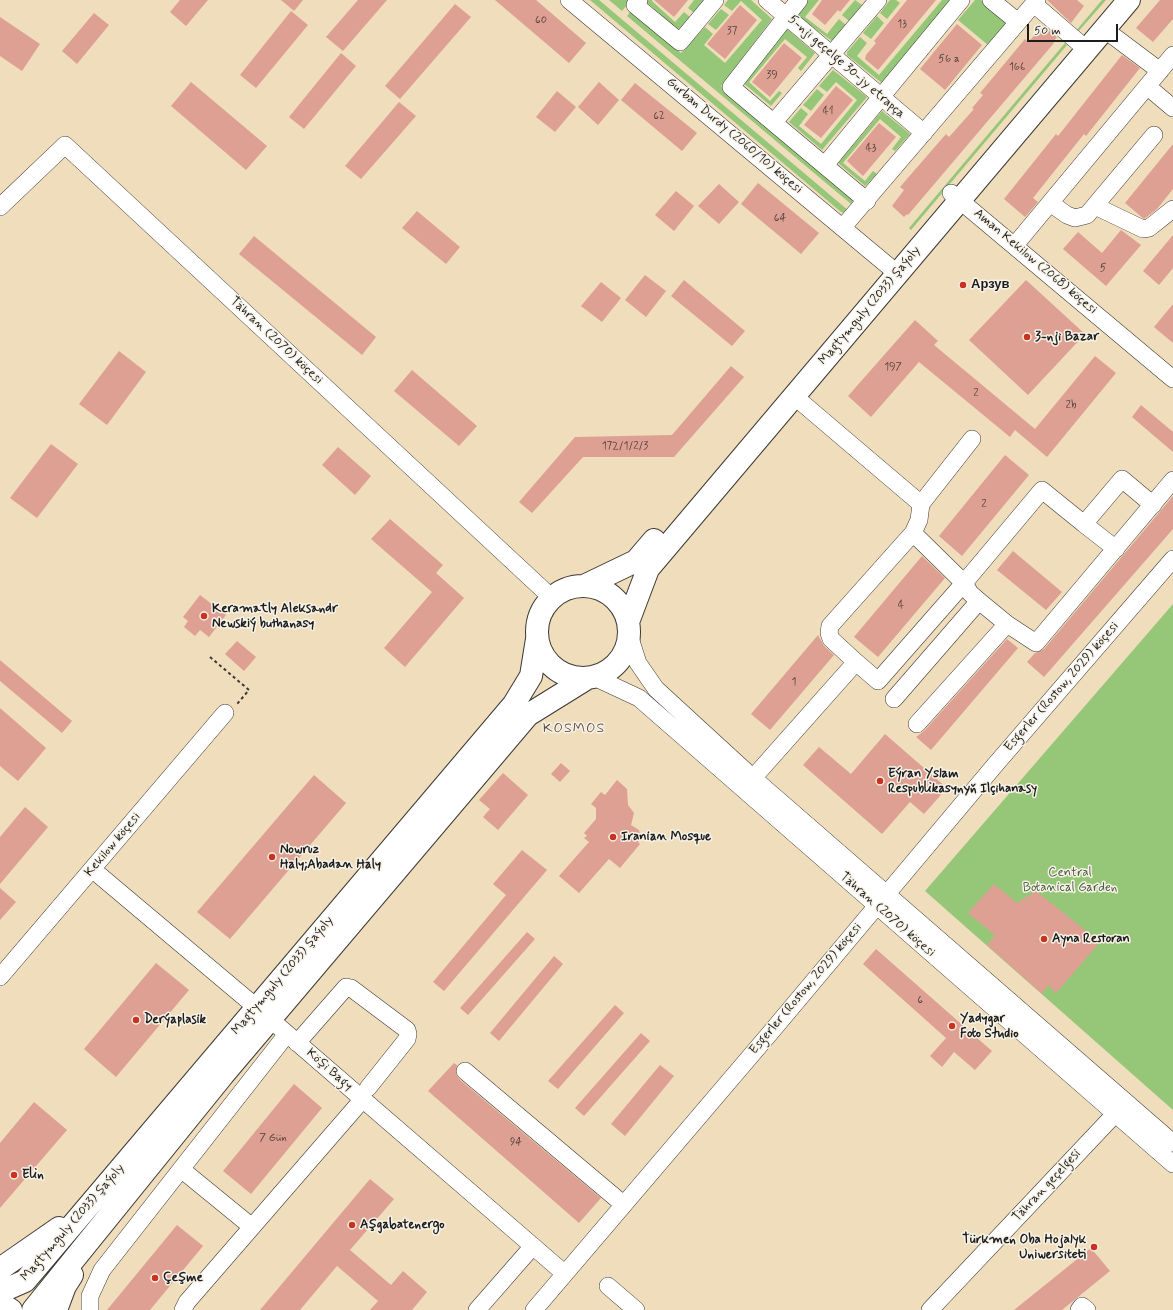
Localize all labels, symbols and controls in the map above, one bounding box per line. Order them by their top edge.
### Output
street label: 5-nji geçelge 30-jy etrapça [784,12,908,122]
house number: 60 [535,14,547,28]
scale bar [1029,16,1120,42]
house number: 13 [897,18,907,32]
text: 50 m [1034,23,1061,39]
house number: 37 [727,25,737,39]
house number: 56 a [938,53,960,67]
house number: 166 [1009,61,1025,75]
house number: 39 [766,69,778,83]
street label: Gurban Durdy (2060/10) köçesi [663,74,805,198]
house number: 41 [822,105,834,119]
house number: 62 [653,110,665,124]
house number: 43 [865,142,877,156]
street label: Aman Kekilow (2068) köçesi [970,206,1100,318]
house number: 64 [774,212,786,226]
street label: Magtymguly (2033) şaýoly [816,243,924,369]
house number: 5 [1100,262,1106,276]
place label: Арзув [971,277,1010,293]
marker: Арзув [958,280,968,290]
street label: Tähran (2070) köçesi [226,294,326,388]
place label: 3-nji Bazar [1035,329,1099,345]
marker: 3-nji Bazar [1022,332,1032,342]
house number: 197 [884,361,902,375]
house number: 2 [973,387,979,401]
house number: 2b [1066,399,1076,413]
house number: 172/1/2/3 [602,440,648,454]
house number: 2 [981,498,987,512]
house number: 4 [898,599,904,613]
place label: Keramatly Aleksandr Newskiý buthanasy [212,601,338,632]
marker: Keramatly Aleksandr Newskiý buthanasy [199,611,209,621]
street label: Esgerler (Rostow, 2029) köçesi [1001,619,1123,755]
house number: 1 [792,676,796,690]
district label: KOSMOS [544,721,604,737]
place label: Eýran Yslam Respublikasynyň Ilçihanasy [888,766,1037,797]
marker: Eýran Yslam Respublikasynyň Ilçihanasy [875,776,885,786]
street label: Kekilow köçesi [82,810,144,880]
place label: Iranian Mosque [621,829,711,845]
marker: Iranian Mosque [608,832,618,842]
place label: Nowruz Haly;Abadan Haly [280,842,381,873]
marker: Nowruz Haly;Abadan Haly [267,852,277,862]
park label: Central Botanical Garden [1023,865,1117,896]
street label: Tähran (2070) köçesi [836,869,938,961]
street label: Magtymguly (2033) şaýoly [229,913,337,1039]
street label: Esgerler (Rostow, 2029) köçesi [746,920,866,1058]
place label: Ayna Restoran [1052,931,1130,947]
marker: Ayna Restoran [1039,934,1049,944]
house number: 6 [917,994,923,1008]
place label: Yadygar Foto Studio [960,1011,1018,1042]
place label: Derýaplasik [144,1012,206,1028]
marker: Derýaplasik [131,1015,141,1025]
marker: Yadygar Foto Studio [947,1021,957,1031]
street label: Köşi Bagy [303,1046,355,1094]
house number: 7 Gün [259,1132,287,1146]
house number: 94 [510,1136,522,1150]
street label: Tähran geçelgesi [1009,1147,1085,1225]
street label: Magtymguly (2033) şaýoly [18,1161,128,1285]
place label: Elin [22,1167,44,1183]
marker: Elin [9,1170,19,1180]
place label: Aşgabatenergo [360,1217,445,1233]
marker: Aşgabatenergo [347,1220,357,1230]
place label: Türkmen Oba Hojalyk Uniwersiteti [962,1232,1086,1263]
marker: Türkmen Oba Hojalyk Uniwersiteti [1089,1242,1099,1252]
place label: Çeşme [163,1270,203,1286]
marker: Çeşme [150,1273,160,1283]

